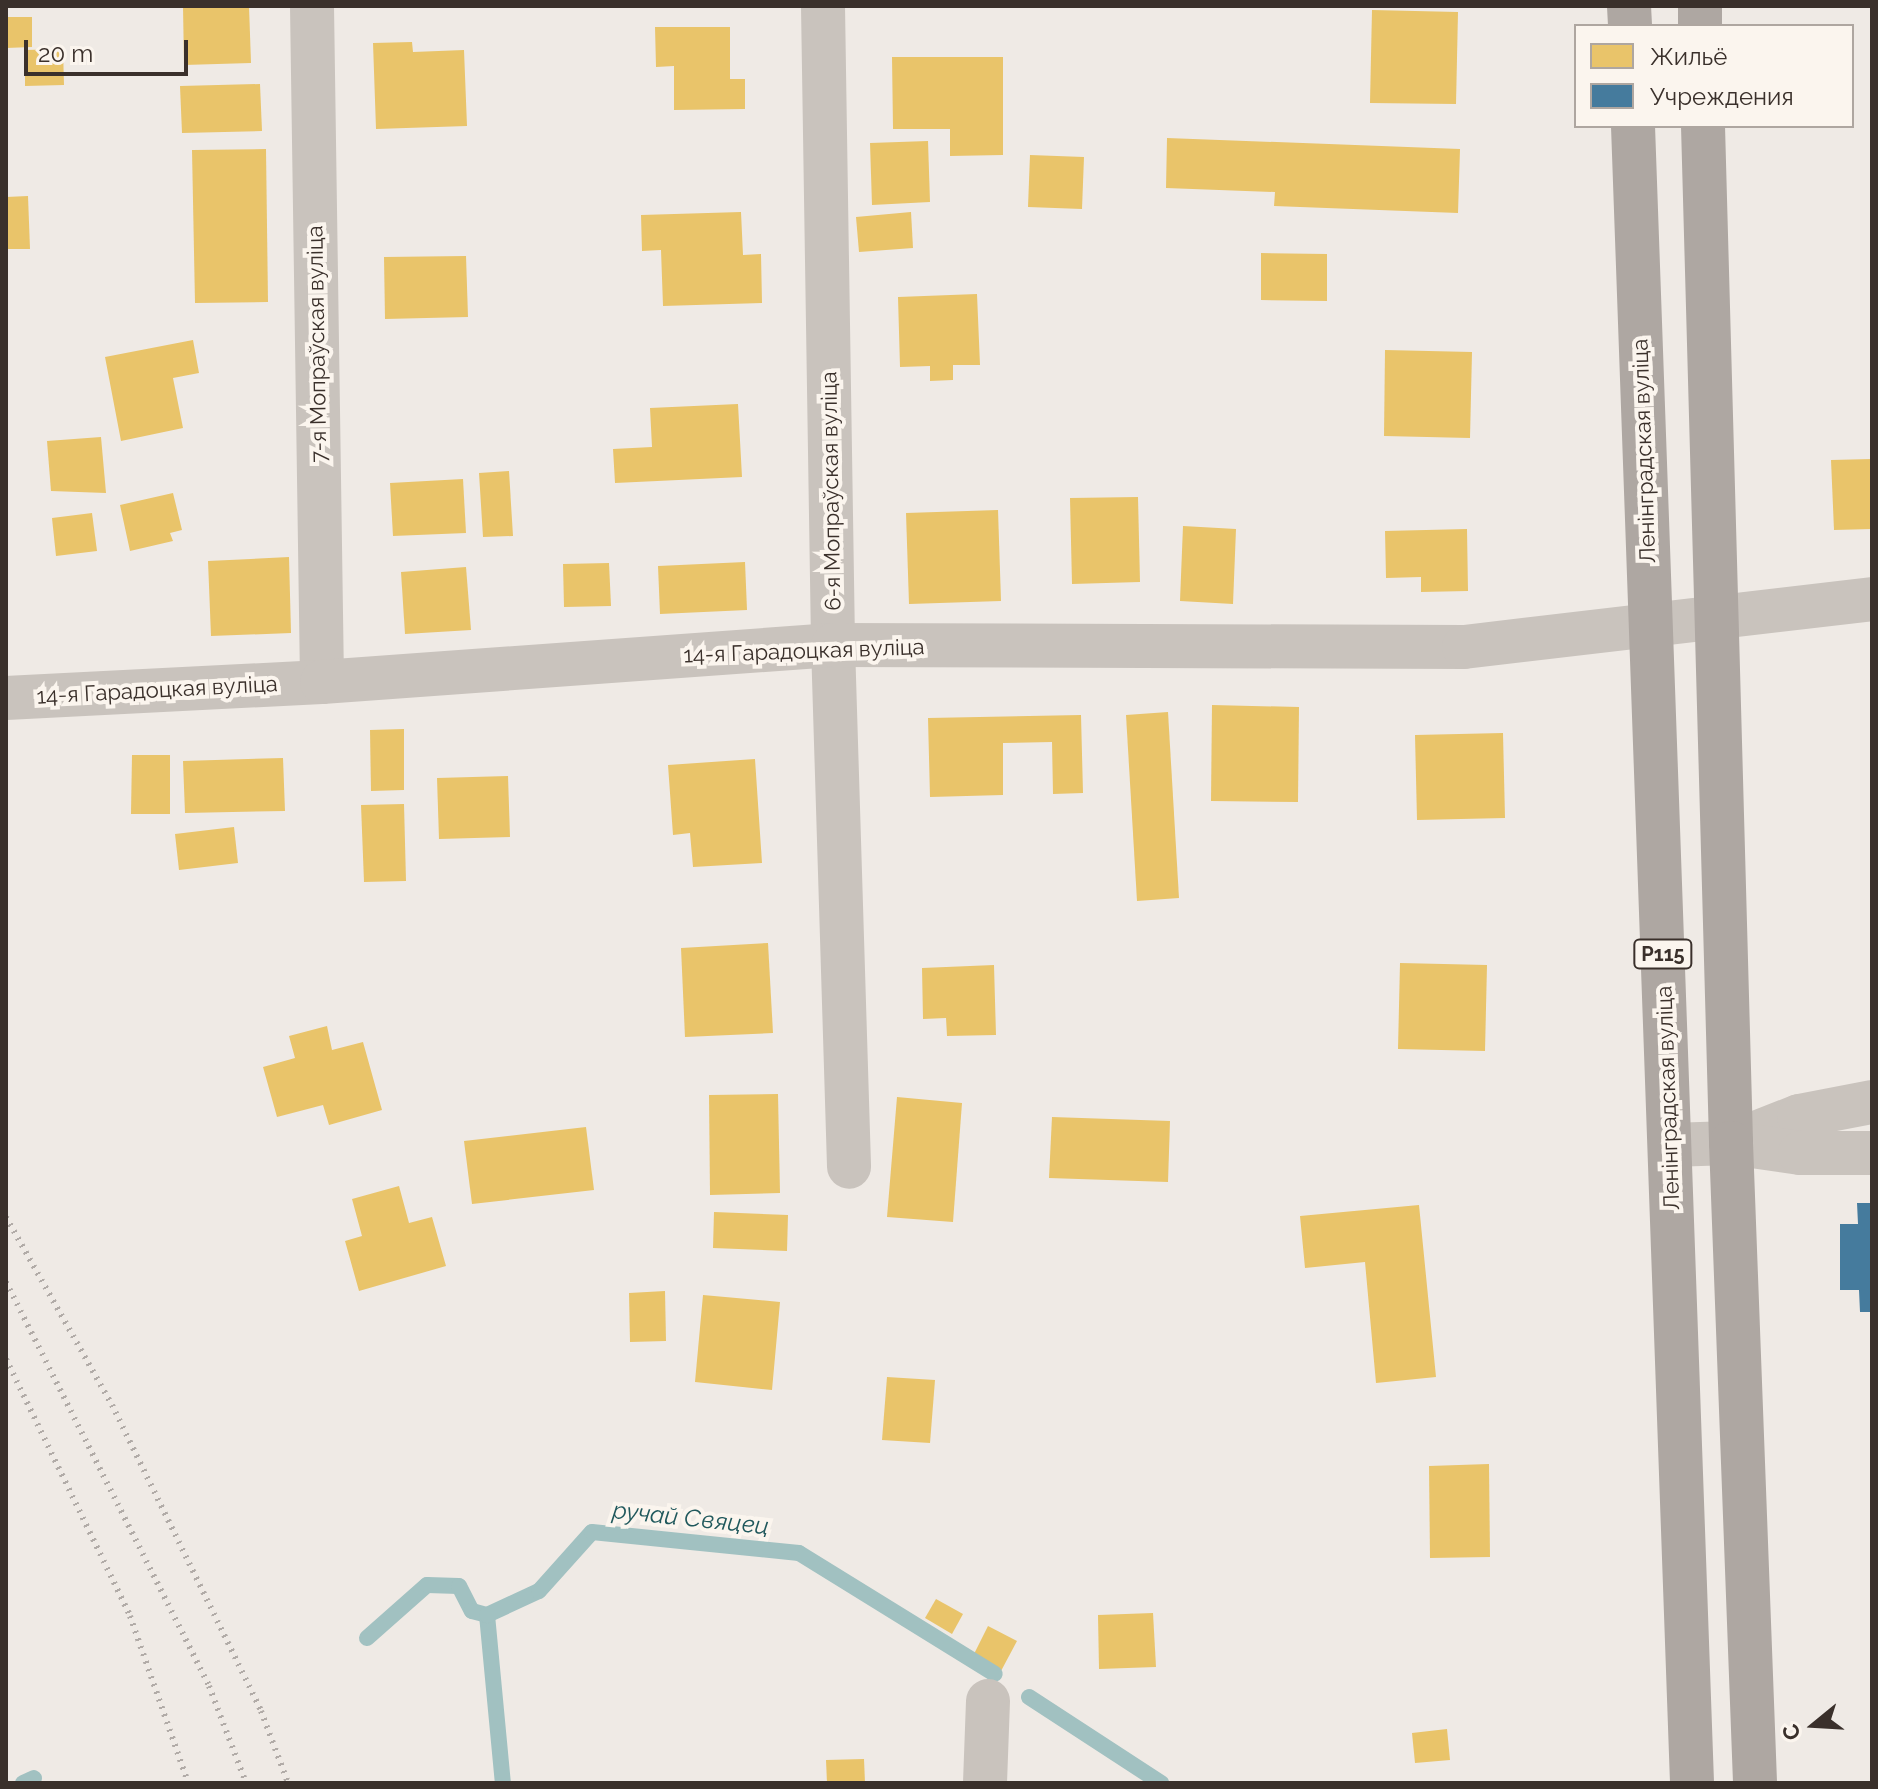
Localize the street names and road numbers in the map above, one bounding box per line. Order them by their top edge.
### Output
street label: 7-я Мопраўская вуліца [302,225,332,463]
street label: Ленінградская вуліца [1627,338,1661,564]
street label: 6-я Мопраўская вуліца [816,371,846,611]
street label: 14-я Гарадоцкая вуліца [683,634,925,668]
street label: 14-я Гарадоцкая вуліца [36,671,278,709]
road number: Р115 [1633,938,1693,970]
street label: Ленінградская вуліца [1651,985,1685,1211]

